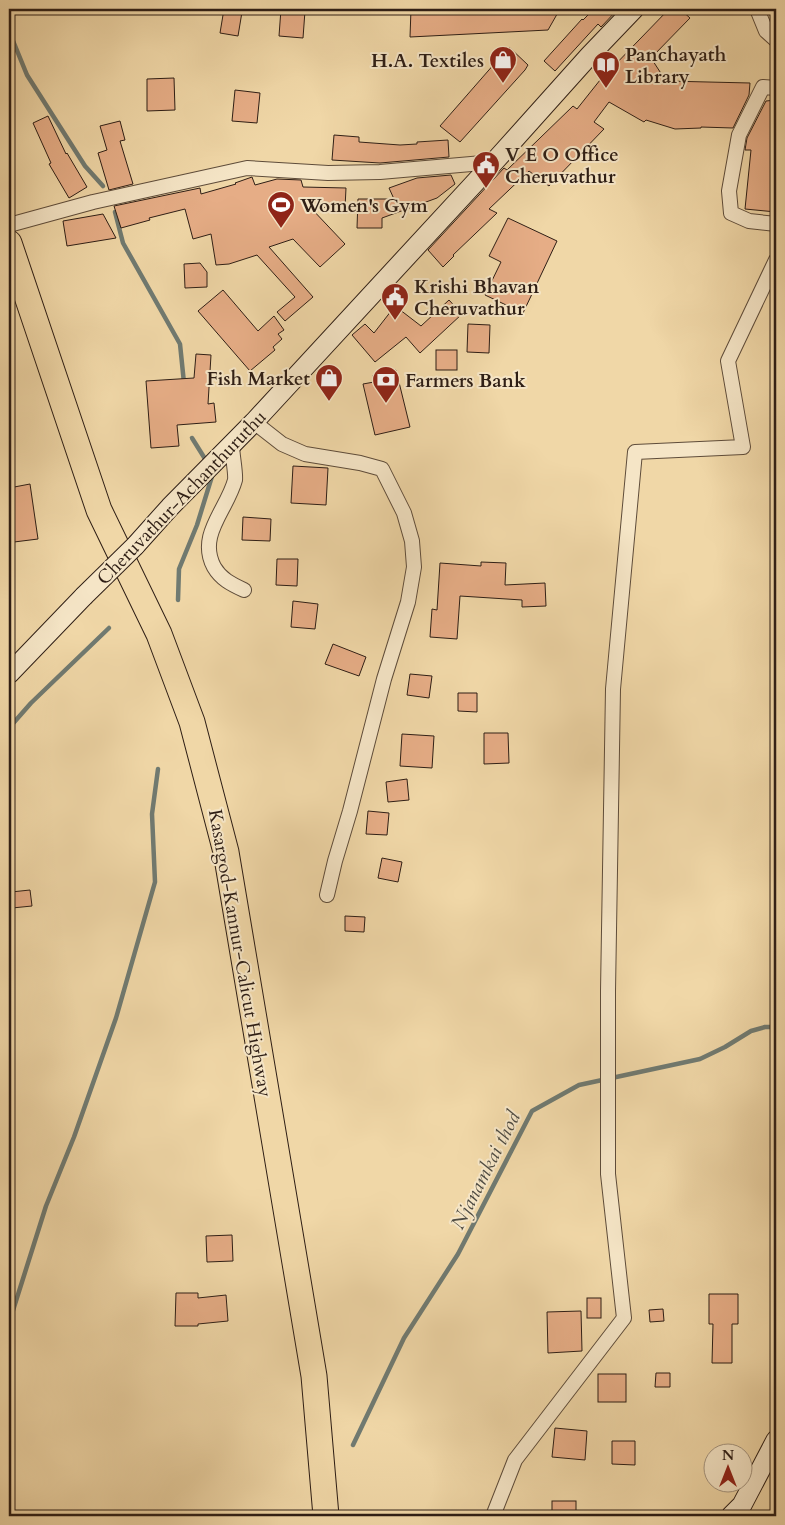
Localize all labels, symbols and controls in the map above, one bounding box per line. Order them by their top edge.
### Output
place label: Panchayath Library [625,42,726,90]
shop icon: H.A. Textiles [488,45,518,84]
place label: H.A. Textiles [371,48,484,74]
library icon: Panchayath Library [591,50,621,89]
place label: V E O Office Cheruvathur [505,142,619,190]
public building icon: V E O Office Cheruvathur [471,150,501,189]
sports icon: Women's Gym [266,190,296,229]
place label: Women's Gym [299,193,428,219]
place label: Krishi Bhavan Cheruvathur [414,274,540,322]
public building icon: Krishi Bhavan Cheruvathur [380,282,410,321]
shop icon: Fish Market [314,363,344,402]
bank icon: Farmers Bank [371,365,401,404]
place label: Fish Market [207,366,310,392]
place label: Farmers Bank [405,368,526,394]
street label: Cheruvathur-Achanthuruthu [91,405,272,591]
street label: Kasargod-Kannur-Calicut Highway [202,807,278,1099]
water label: Njanamkai thod [444,1105,527,1234]
north arrow [702,1442,752,1492]
text: N [722,1446,734,1465]

